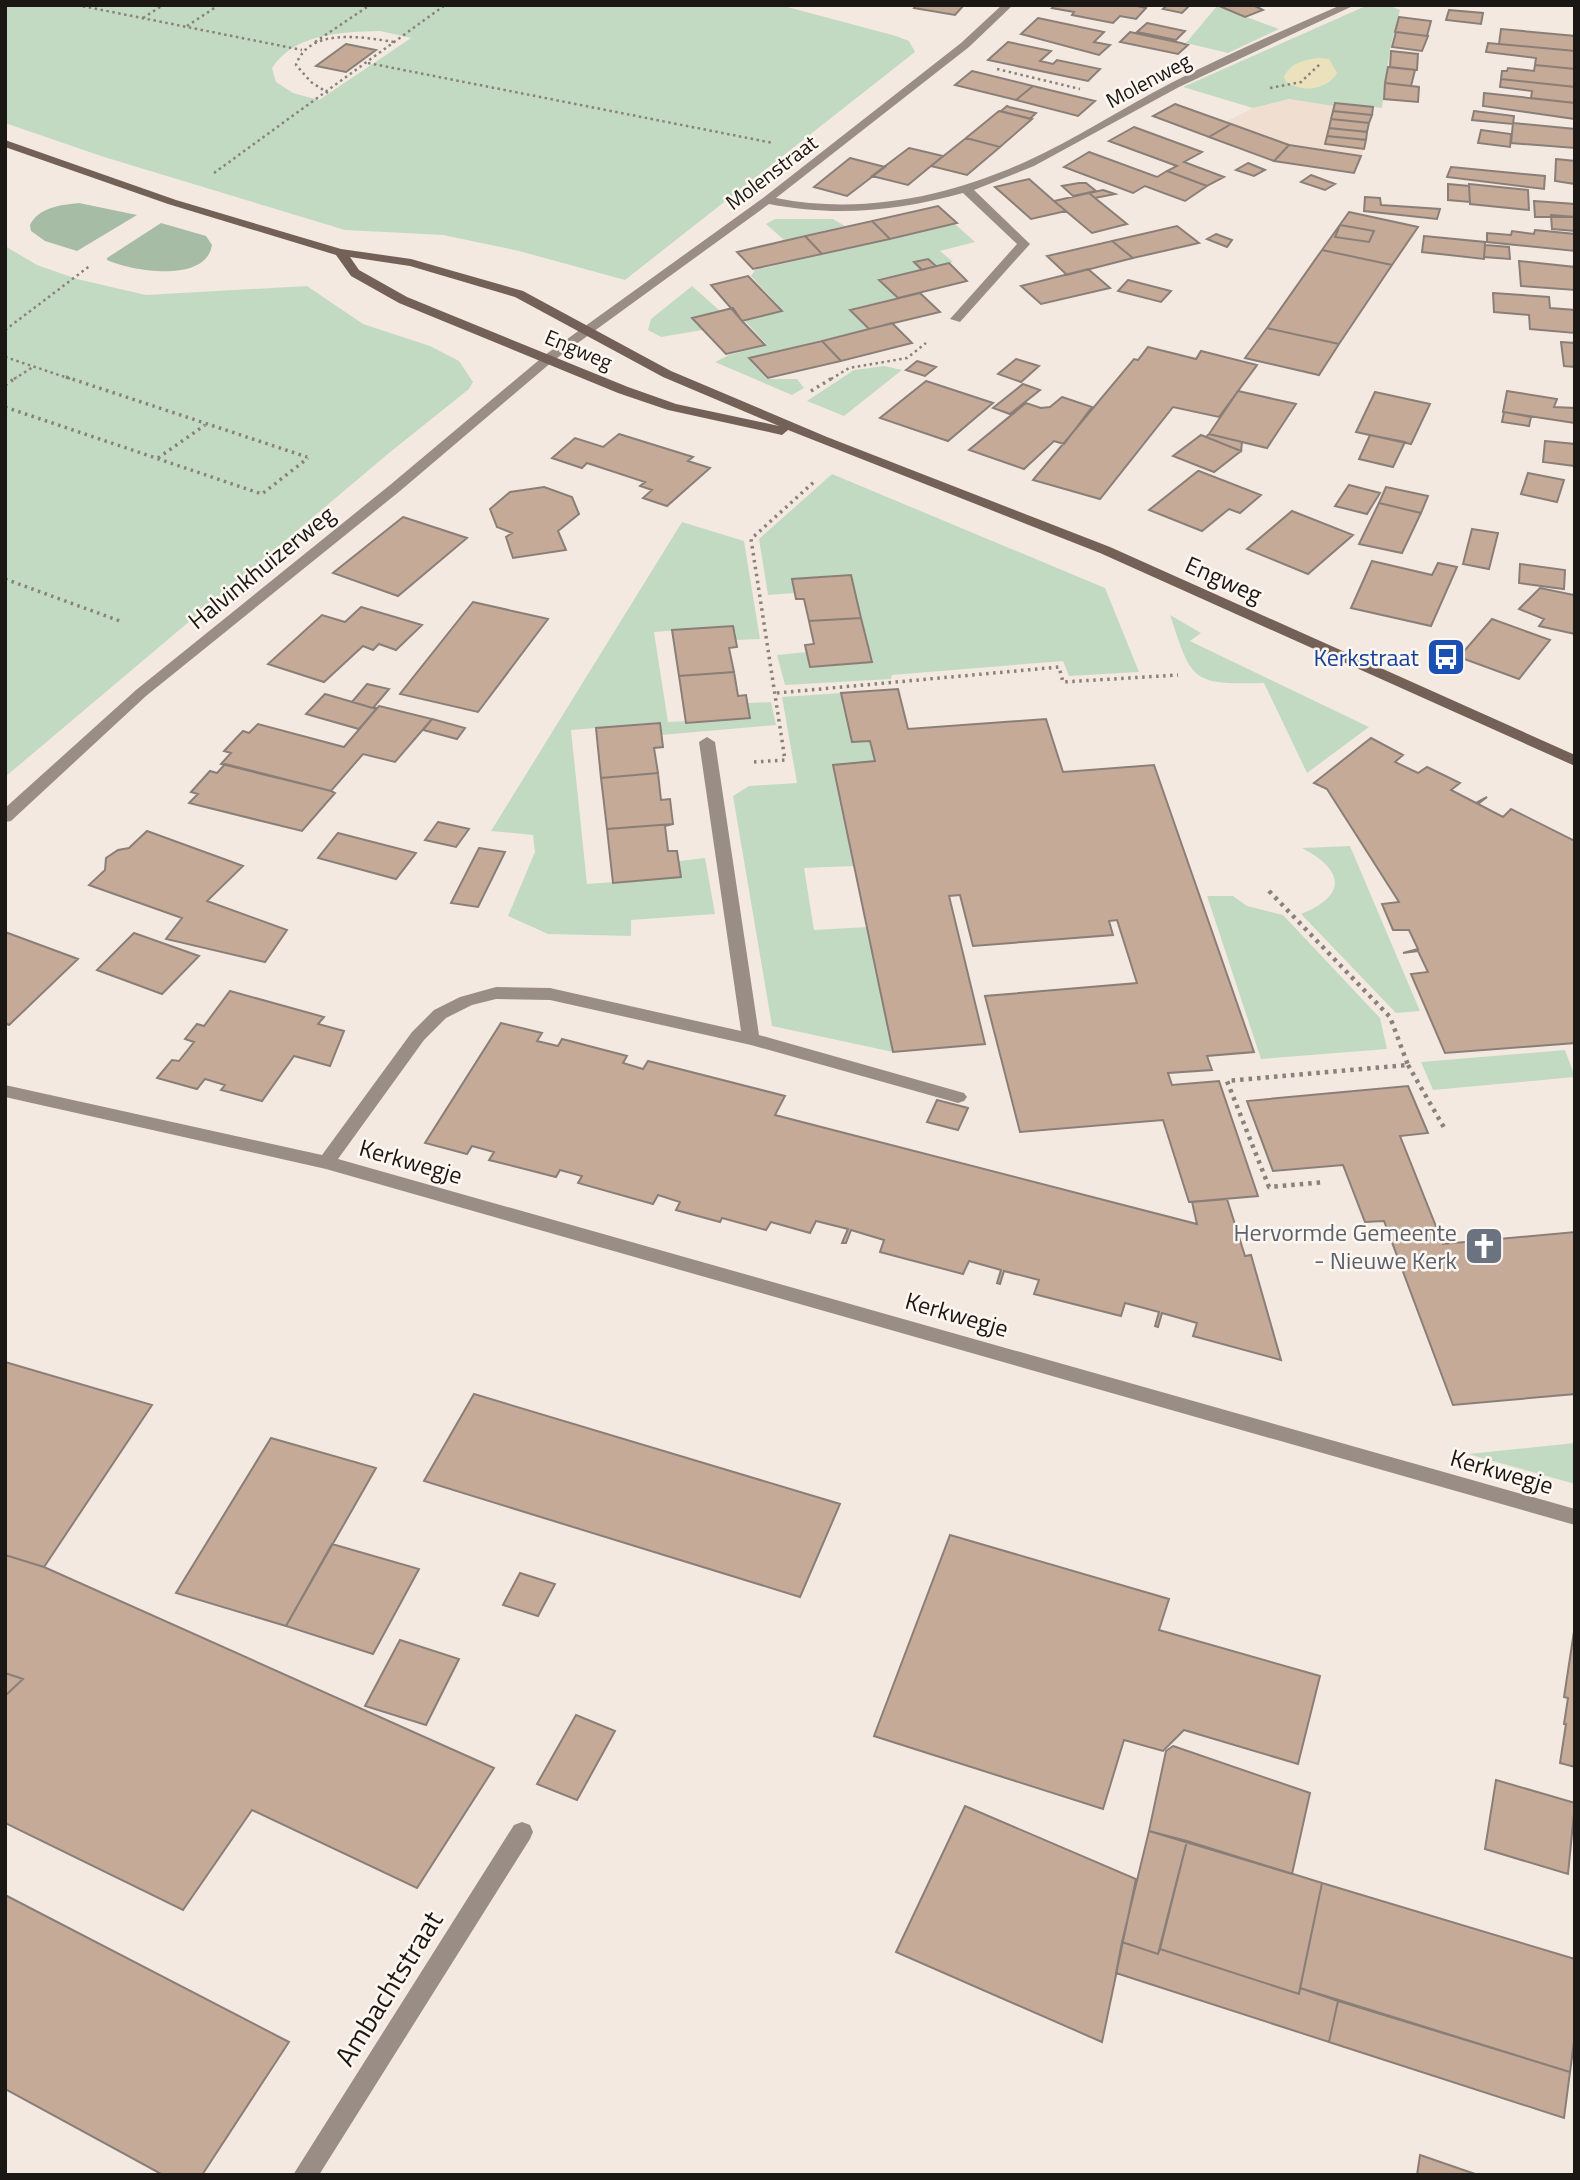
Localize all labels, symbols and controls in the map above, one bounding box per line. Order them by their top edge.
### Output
street label: Molenweg [1100,44,1197,116]
street label: Molenstraat [718,126,824,217]
street label: Engweg [540,320,618,378]
street label: Halvinkhuizerweg [180,496,342,638]
street label: Engweg [1180,546,1268,612]
bus stop icon: Kerkstraat [1425,636,1467,678]
place label: Kerkstraat [1313,639,1420,675]
street label: Kerkwegje [355,1129,467,1193]
place label: Hervormde Gemeente - Nieuwe Kerk [1233,1214,1458,1278]
church icon: Hervormde Gemeente - Nieuwe Kerk [1463,1225,1505,1267]
street label: Kerkwegje [901,1282,1013,1346]
street label: Kerkwegje [1446,1439,1558,1503]
street label: Ambachtstraat [323,1902,453,2074]

